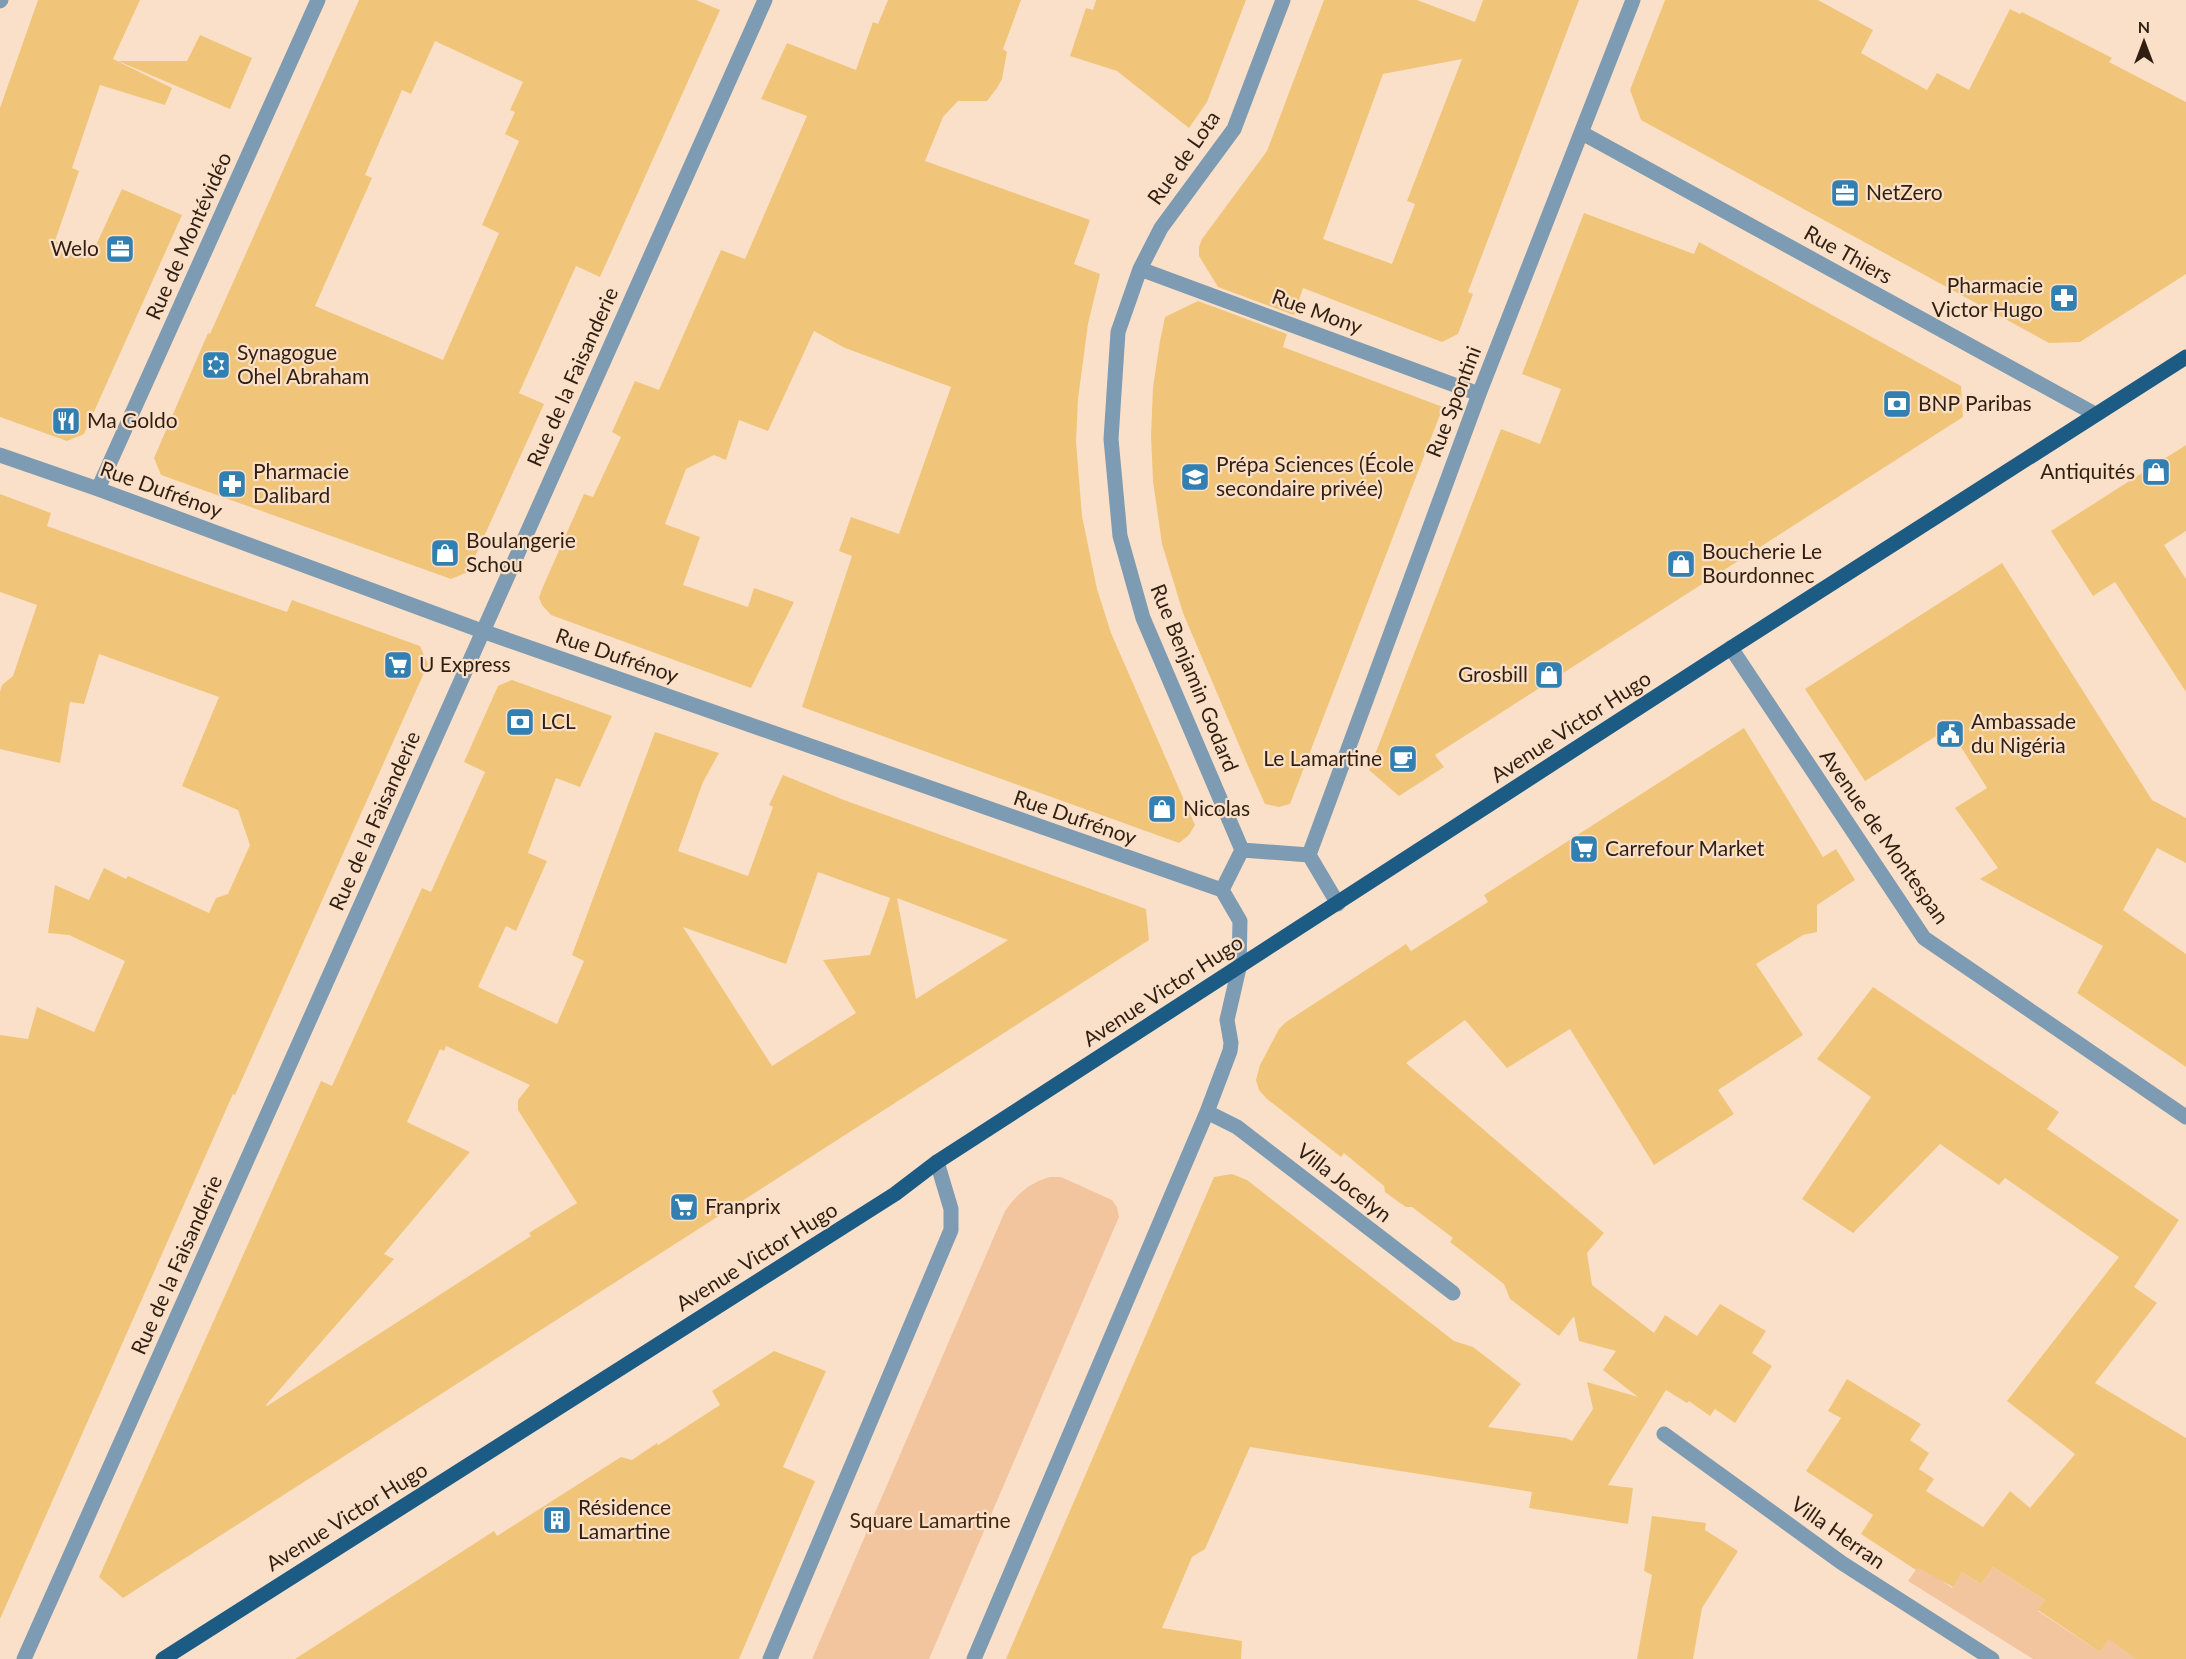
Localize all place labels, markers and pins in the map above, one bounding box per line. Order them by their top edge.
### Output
office icon: NetZero [1829,177,1861,209]
place label: NetZero [1866,179,1943,204]
office icon: Welo [104,233,136,265]
place label: Welo [50,235,99,260]
place label: Pharmacie Victor Hugo [1932,272,2043,321]
pharmacy icon: Pharmacie Victor Hugo [2048,282,2080,314]
place label: Synagogue Ohel Abraham [237,339,369,388]
synagogue icon: Synagogue Ohel Abraham [200,349,232,381]
bank icon: BNP Paribas [1881,388,1913,420]
place label: BNP Paribas [1918,390,2032,415]
restaurant icon: Ma Goldo [50,405,82,437]
place label: Ma Goldo [87,407,178,432]
place label: Prépa Sciences (École secondaire privée) [1216,451,1414,500]
shop icon: Antiquités [2140,456,2172,488]
place label: Pharmacie Dalibard [253,458,349,507]
place label: Antiquités [2040,458,2135,483]
school or university icon: Prépa Sciences (École secondaire privée) [1179,461,1211,493]
pharmacy icon: Pharmacie Dalibard [216,468,248,500]
place label: Boulangerie Schou [466,527,576,576]
shop icon: Boulangerie Schou [429,537,461,569]
place label: Boucherie Le Bourdonnec [1702,538,1822,587]
shop icon: Boucherie Le Bourdonnec [1665,548,1697,580]
supermarket icon: U Express [382,649,414,681]
place label: U Express [419,651,511,676]
shop icon: Grosbill [1533,659,1565,691]
place label: Grosbill [1458,661,1528,686]
bank icon: LCL [504,706,536,738]
place label: LCL [541,708,576,733]
place label: Ambassade du Nigéria [1971,708,2076,757]
public building icon: Ambassade du Nigéria [1934,718,1966,750]
cafe icon: Le Lamartine [1387,743,1419,775]
place label: Le Lamartine [1263,745,1382,770]
shop icon: Nicolas [1146,793,1178,825]
place label: Nicolas [1183,795,1250,820]
supermarket icon: Carrefour Market [1568,833,1600,865]
place label: Carrefour Market [1605,835,1765,860]
supermarket icon: Franprix [668,1191,700,1223]
place label: Franprix [705,1193,781,1218]
place label: Résidence Lamartine [578,1494,671,1543]
building icon: Résidence Lamartine [541,1504,573,1536]

